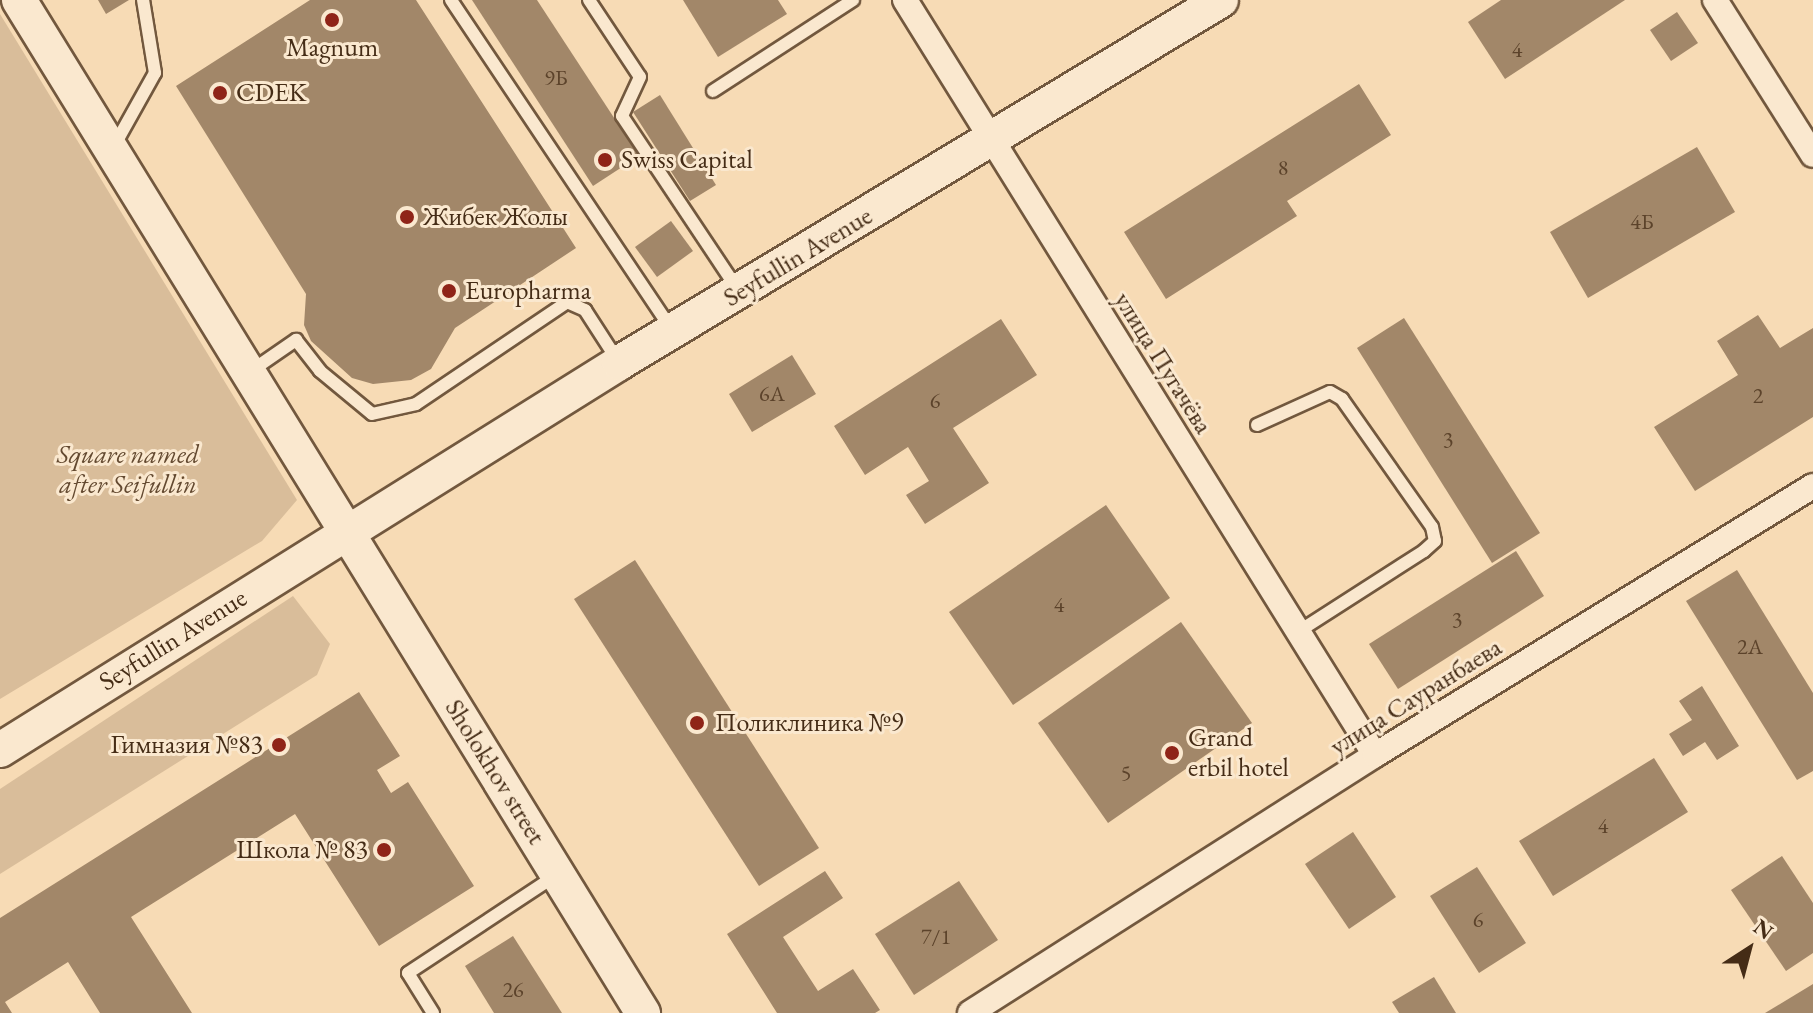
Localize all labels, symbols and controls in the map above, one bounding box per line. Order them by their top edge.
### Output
marker: Magnum [323,11,341,29]
place label: Magnum [286,32,378,64]
house number: 4 [1512,37,1522,63]
house number: 9Б [544,65,568,91]
place label: CDEK [236,77,306,109]
marker: CDEK [211,84,229,102]
place label: Swiss Capital [621,144,753,176]
marker: Swiss Capital [596,151,614,169]
house number: 8 [1278,155,1288,181]
street label: Seyfullin Avenue [718,200,878,314]
place label: Жибек Жолы [423,201,568,233]
marker: Жибек Жолы [398,208,416,226]
house number: 4Б [1630,209,1654,235]
place label: Europharma [465,275,591,307]
marker: Europharma [440,282,458,300]
street label: улица Пугачёва [1107,286,1219,440]
house number: 6А [759,381,785,407]
house number: 2 [1753,383,1763,409]
house number: 6 [930,388,940,414]
house number: 3 [1443,427,1453,453]
park label: Square named after Seifullin [57,439,199,500]
street label: Seyfullin Avenue [94,582,252,698]
house number: 4 [1054,592,1064,618]
house number: 3 [1452,607,1462,633]
street label: улица Сауранбаева [1324,632,1508,762]
house number: 2А [1737,634,1763,660]
street label: Sholokhov street [438,694,552,850]
place label: Поликлиника №9 [715,707,904,739]
marker: Поликлиника №9 [686,712,708,734]
place label: Grand erbil hotel [1188,722,1289,784]
place label: Гимназия №83 [111,729,263,761]
marker: Гимназия №83 [270,736,288,754]
marker: Grand erbil hotel [1163,744,1181,762]
house number: 5 [1121,760,1131,786]
house number: 4 [1598,813,1608,839]
place label: Школа № 83 [236,834,368,866]
marker: Школа № 83 [375,841,393,859]
house number: 6 [1473,907,1483,933]
north arrow [1709,909,1789,989]
text: N [1748,912,1779,946]
house number: 7/1 [921,924,951,950]
house number: 26 [502,977,524,1003]

